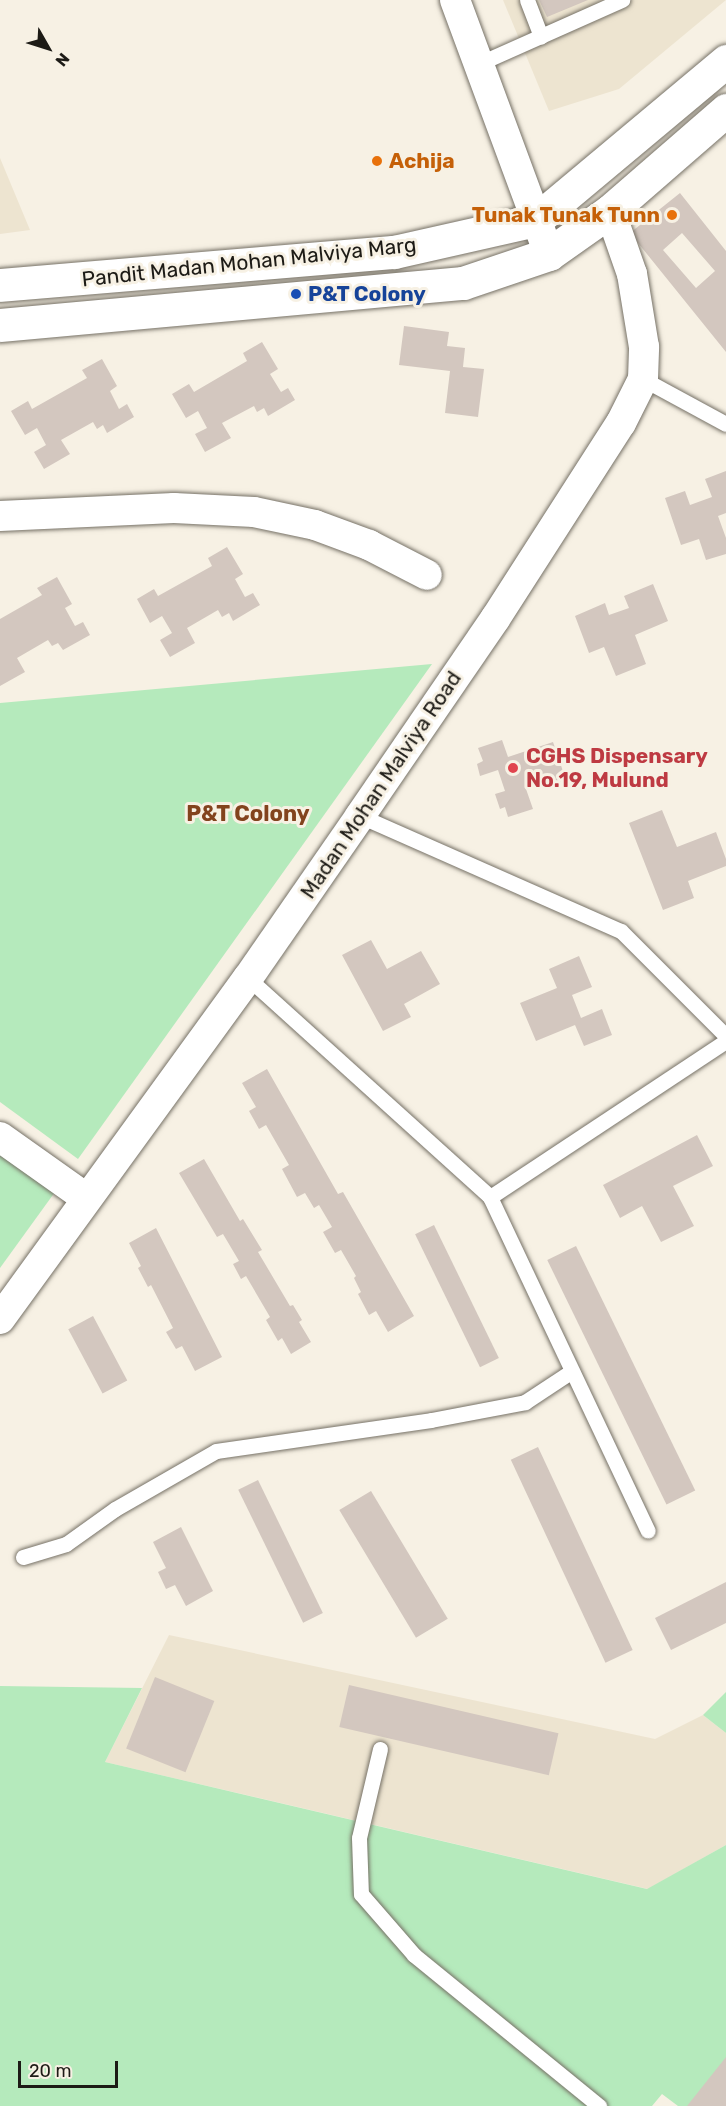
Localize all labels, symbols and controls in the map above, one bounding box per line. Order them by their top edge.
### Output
north arrow [18,18,78,78]
text: N [51,49,73,70]
place label: Achija [389,148,455,174]
marker: Achija [370,154,384,168]
place label: Tunak Tunak Tunn [471,202,660,228]
marker: Tunak Tunak Tunn [665,208,679,222]
street label: Pandit Madan Mohan Malviya Marg [80,232,418,292]
place label: P&T Colony [308,281,426,307]
marker: P&T Colony [289,287,303,301]
street label: Madan Mohan Malviya Road [295,666,467,904]
place label: CGHS Dispensary No.19, Mulund [526,743,708,793]
marker: CGHS Dispensary No.19, Mulund [504,759,522,777]
district label: P&T Colony [186,801,310,827]
scale bar [21,2049,122,2087]
text: 20 m [29,2060,71,2082]

